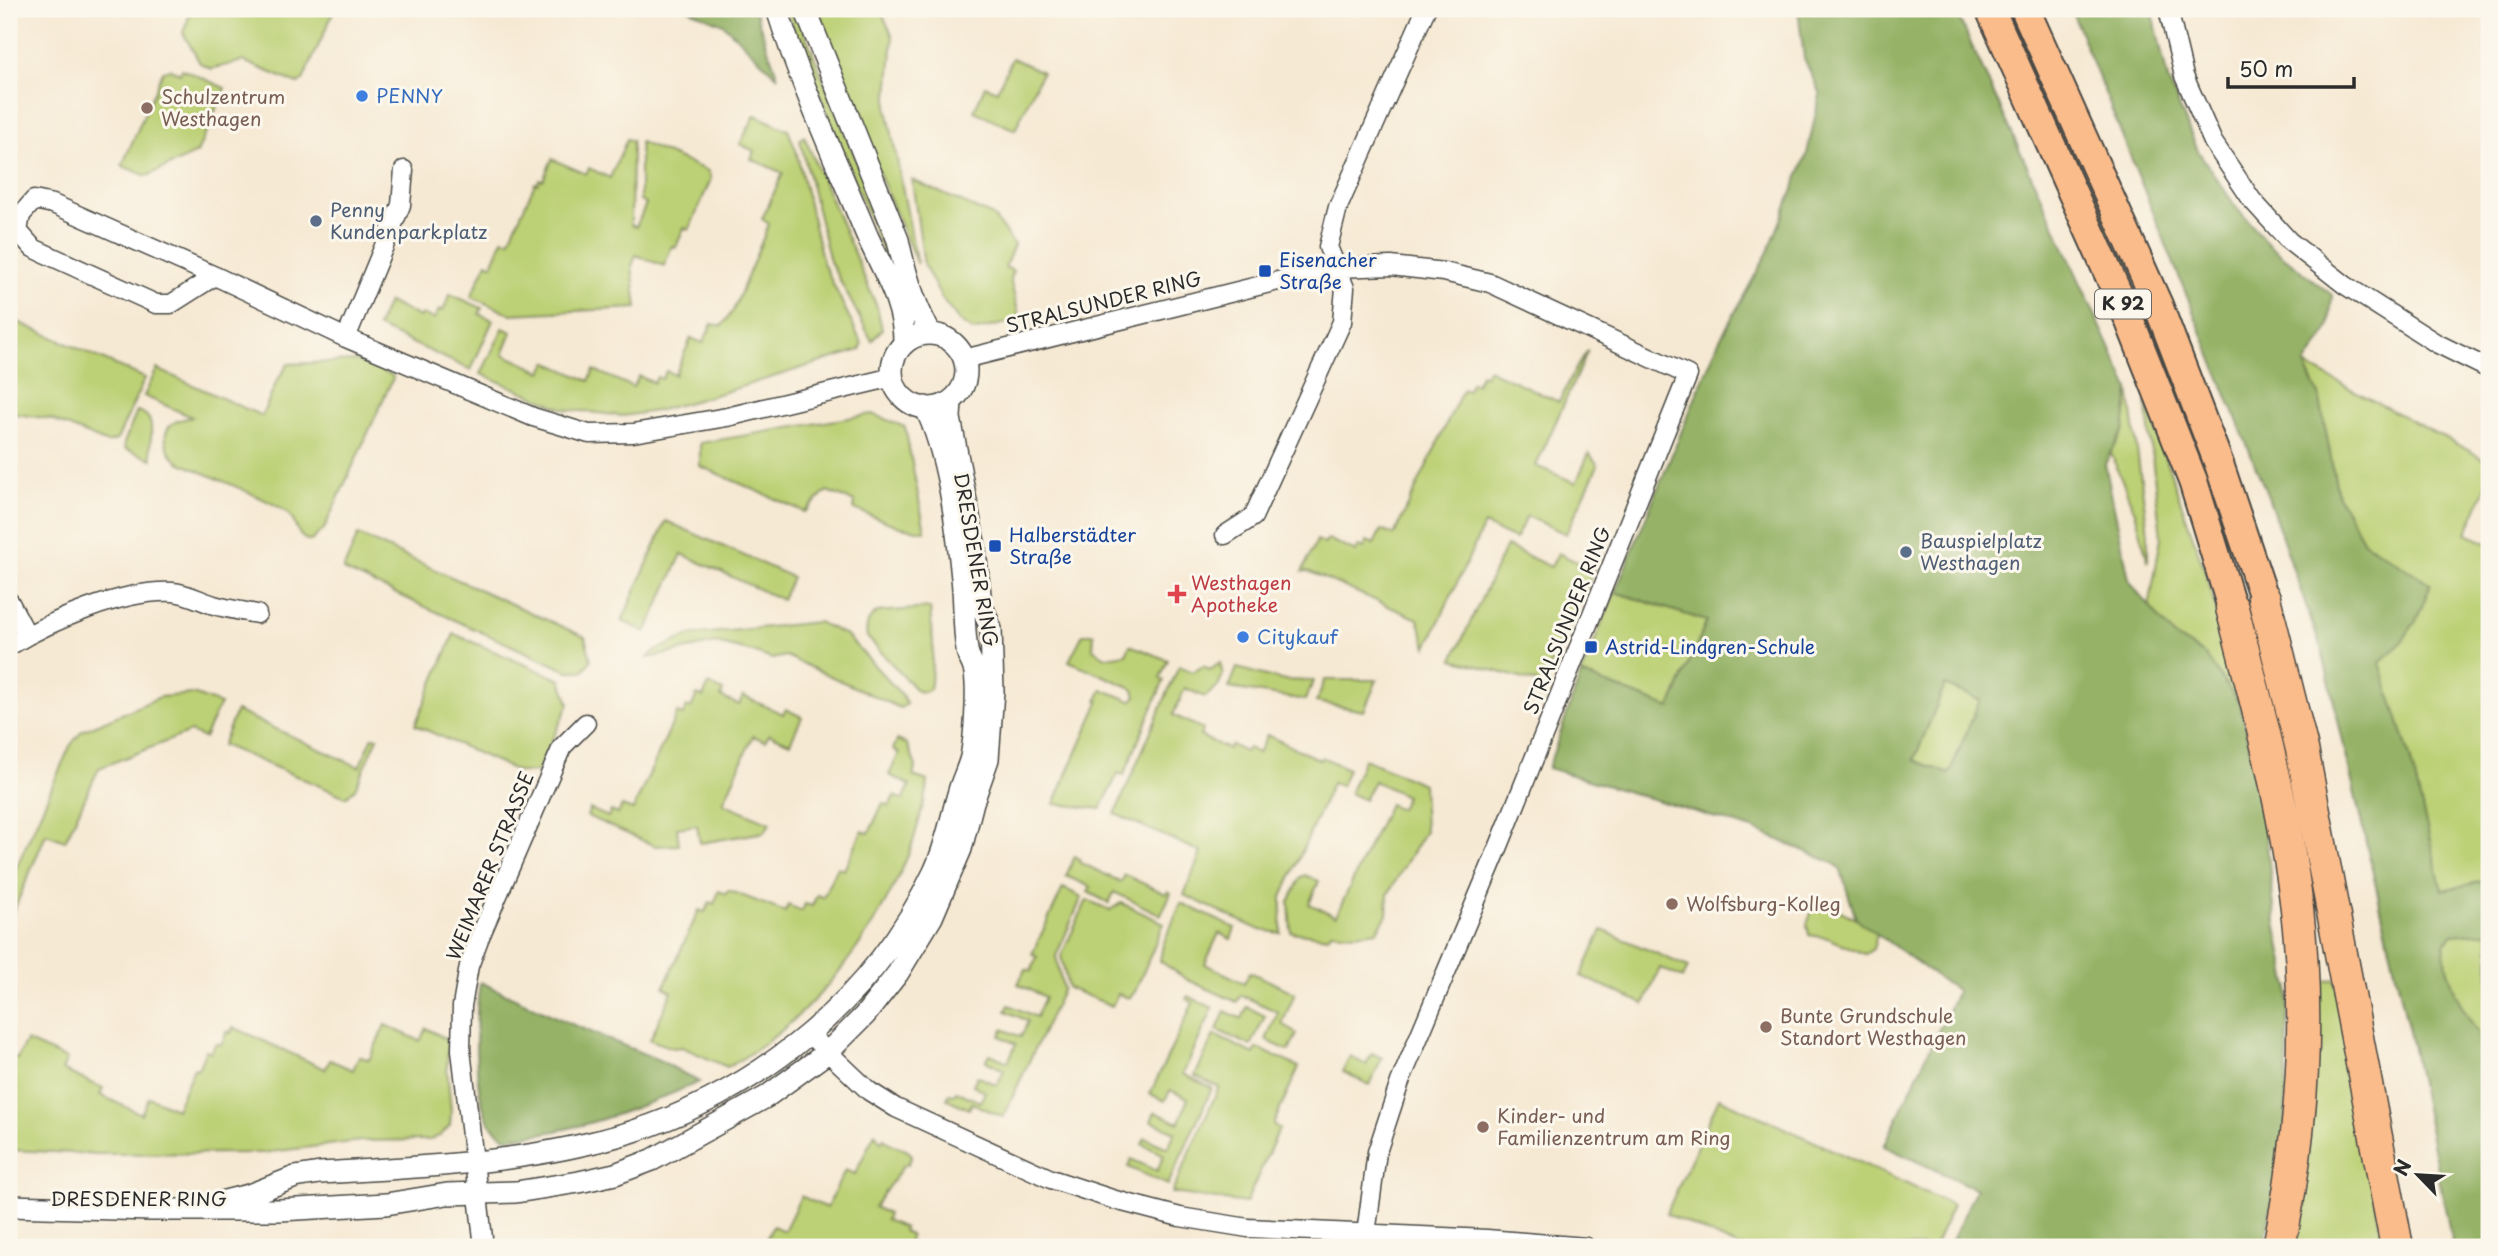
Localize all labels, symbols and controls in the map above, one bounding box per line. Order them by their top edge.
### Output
scale bar [2228,46,2354,90]
text: 50 m [2239,52,2293,84]
place label: PENNY [376,81,443,109]
place label: Schulzentrum Westhagen [161,82,285,132]
marker: PENNY [354,88,370,104]
marker: Schulzentrum Westhagen [139,100,155,116]
place label: Penny Kundenparkplatz [330,195,487,245]
marker: Penny Kundenparkplatz [308,213,324,229]
place label: Eisenacher Straße [1279,245,1377,295]
street label: STRALSUNDER RING [1003,263,1205,339]
marker: Eisenacher Straße [1257,263,1273,279]
road number: K 92 [2095,290,2151,318]
street label: DRESDENER RING [948,470,1006,649]
place label: Halberstädter Straße [1009,520,1136,570]
street label: STRALSUNDER RING [1515,521,1617,718]
place label: Bauspielplatz Westhagen [1920,526,2042,576]
marker: Halberstädter Straße [987,538,1003,554]
marker: Bauspielplatz Westhagen [1898,544,1914,560]
place label: Westhagen Apotheke [1191,568,1291,618]
marker: Westhagen Apotheke [1169,586,1185,602]
place label: Citykauf [1257,622,1339,650]
marker: Citykauf [1235,629,1251,645]
place label: Astrid-Lindgren-Schule [1605,632,1815,660]
marker: Astrid-Lindgren-Schule [1583,639,1599,655]
street label: WEIMARER STRASSE [438,767,540,964]
place label: Wolfsburg-Kolleg [1686,889,1841,917]
marker: Wolfsburg-Kolleg [1664,896,1680,912]
place label: Bunte Grundschule Standort Westhagen [1780,1001,1967,1051]
marker: Bunte Grundschule Standort Westhagen [1758,1019,1774,1035]
place label: Kinder- und Familienzentrum am Ring [1497,1101,1731,1151]
marker: Kinder- und Familienzentrum am Ring [1475,1119,1491,1135]
north arrow [2382,1140,2452,1210]
text: N [2386,1155,2418,1180]
street label: DRESDENER RING [51,1184,227,1212]

